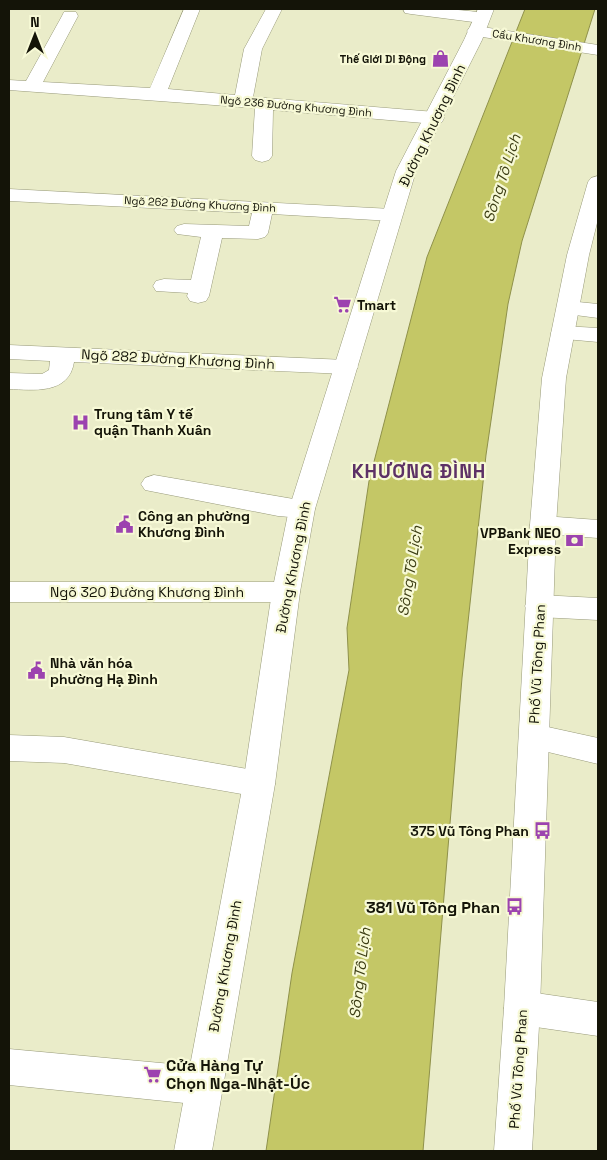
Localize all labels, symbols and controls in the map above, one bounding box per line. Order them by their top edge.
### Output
north arrow [10,10,60,60]
text: N [30,13,40,31]
street label: Cầu Khương Đình [491,26,583,54]
shop icon: Thế Giới Di Động [430,49,450,69]
place label: Thế Giới Di Động [340,52,426,66]
street label: Đường Khương Đình [395,61,469,189]
street label: Ngõ 236 Đường Khương Đình [220,92,372,120]
water label: Sông Tô Lịch [478,131,525,224]
street label: Ngõ 262 Đường Khương Đình [124,193,276,215]
supermarket icon: Tmart [333,295,353,315]
place label: Tmart [357,296,396,314]
street label: Ngõ 282 Đường Khương Đình [81,345,275,373]
place label: Trung tâm Y tế quận Thanh Xuân [94,405,211,439]
hospital icon: Trung tâm Y tế quận Thanh Xuân [70,412,90,432]
district label: KHƯƠNG ĐÌNH [352,459,486,484]
street label: Đường Khương Đình [271,500,315,634]
place label: Công an phường Khương Đình [138,507,250,541]
public building icon: Công an phường Khương Đình [114,514,134,534]
water label: Sông Tô Lịch [393,524,426,617]
place label: VPBank NEO Express [480,524,561,558]
bank icon: VPBank NEO Express [565,531,585,551]
street label: Ngõ 320 Đường Khương Đình [50,583,244,601]
street label: Phố Vũ Tông Phan [525,604,549,724]
place label: Nhà văn hóa phường Hạ Đình [50,654,158,688]
public building icon: Nhà văn hóa phường Hạ Đình [26,661,46,681]
bus stop icon: 375 Vũ Tông Phan [533,821,553,841]
place label: 375 Vũ Tông Phan [410,822,529,840]
place label: 381 Vũ Tông Phan [366,897,500,918]
bus stop icon: 381 Vũ Tông Phan [504,897,524,917]
street label: Đường Khương Đình [205,898,245,1034]
water label: Sông Tô Lịch [345,926,375,1019]
street label: Phố Vũ Tông Phan [505,1009,531,1129]
place label: Cửa Hàng Tự Chọn Nga-Nhật-Úc [166,1055,310,1094]
supermarket icon: Cửa Hàng Tự Chọn Nga-Nhật-Úc [142,1064,162,1084]

